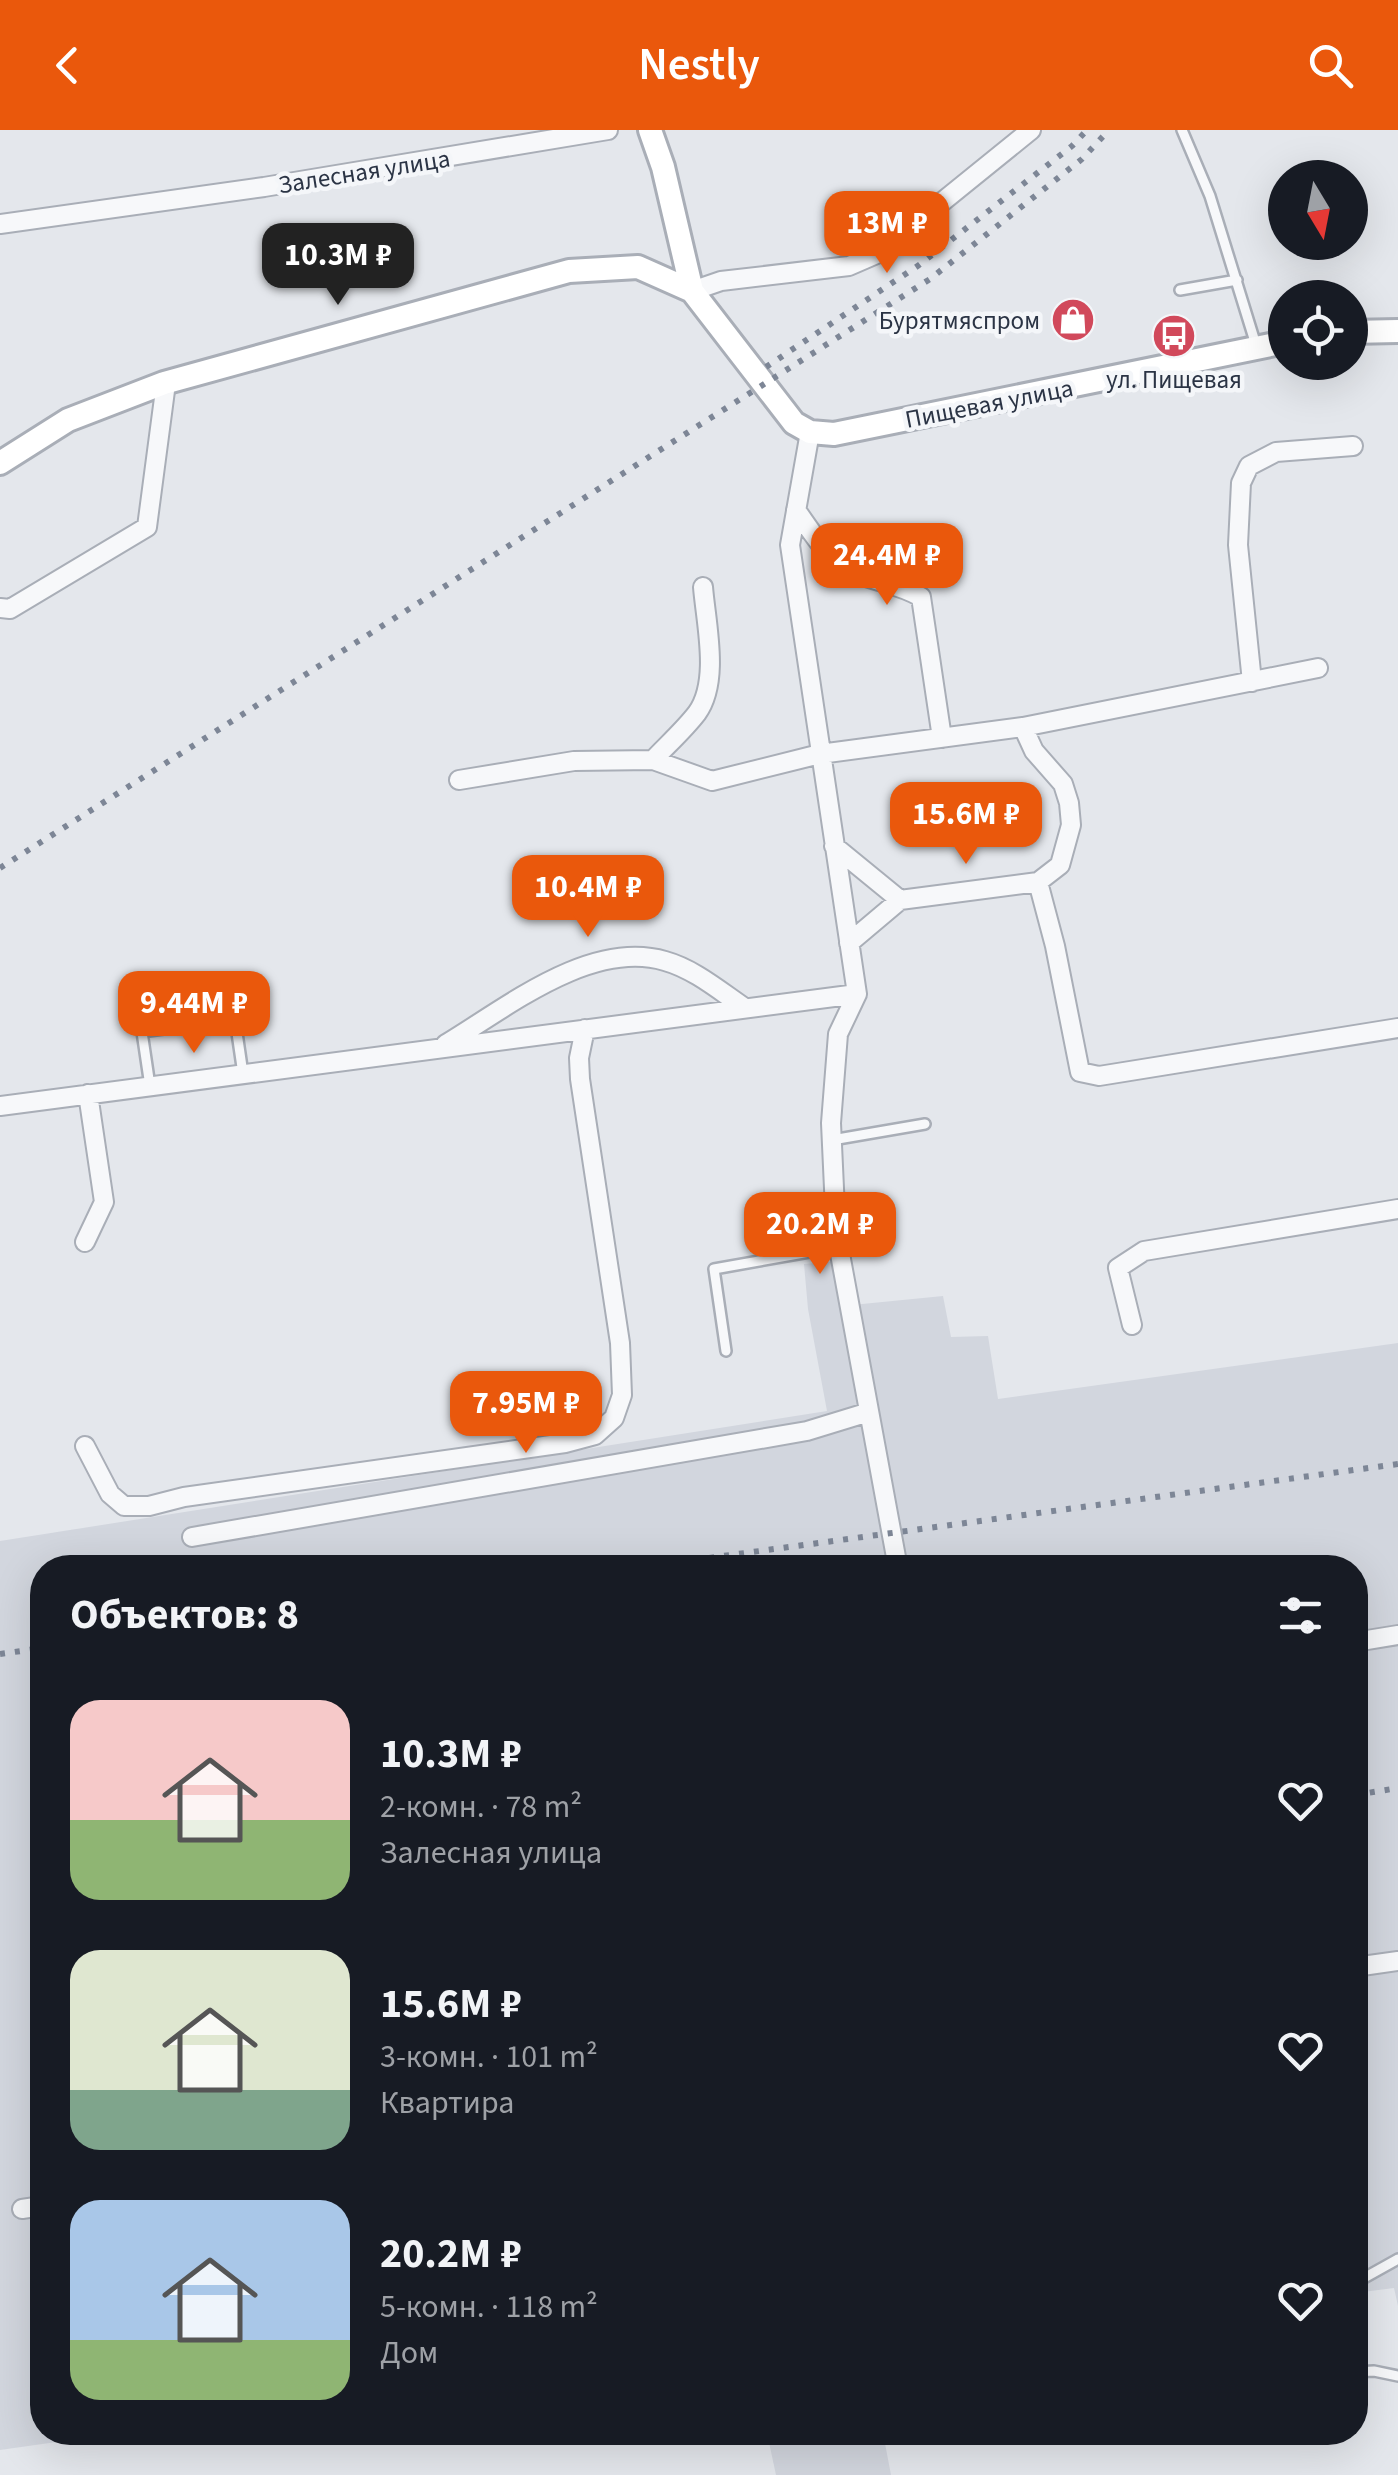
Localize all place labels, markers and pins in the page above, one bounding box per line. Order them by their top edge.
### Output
pin: 13M ₽ [817,191,957,276]
pin: 10.3M ₽ [246,223,430,308]
shop icon: Бурятмяспром [1050,297,1096,343]
place label: Бурятмяспром [879,303,1040,339]
bus stop icon: ул. Пищевая [1151,313,1197,359]
place label: ул. Пищевая [1106,362,1242,398]
pin: 24.4M ₽ [795,523,979,608]
pin: 15.6M ₽ [874,782,1058,867]
pin: 10.4M ₽ [496,855,680,940]
pin: 9.44M ₽ [102,971,286,1056]
pin: 20.2M ₽ [728,1192,912,1277]
pin: 7.95M ₽ [434,1371,618,1456]

